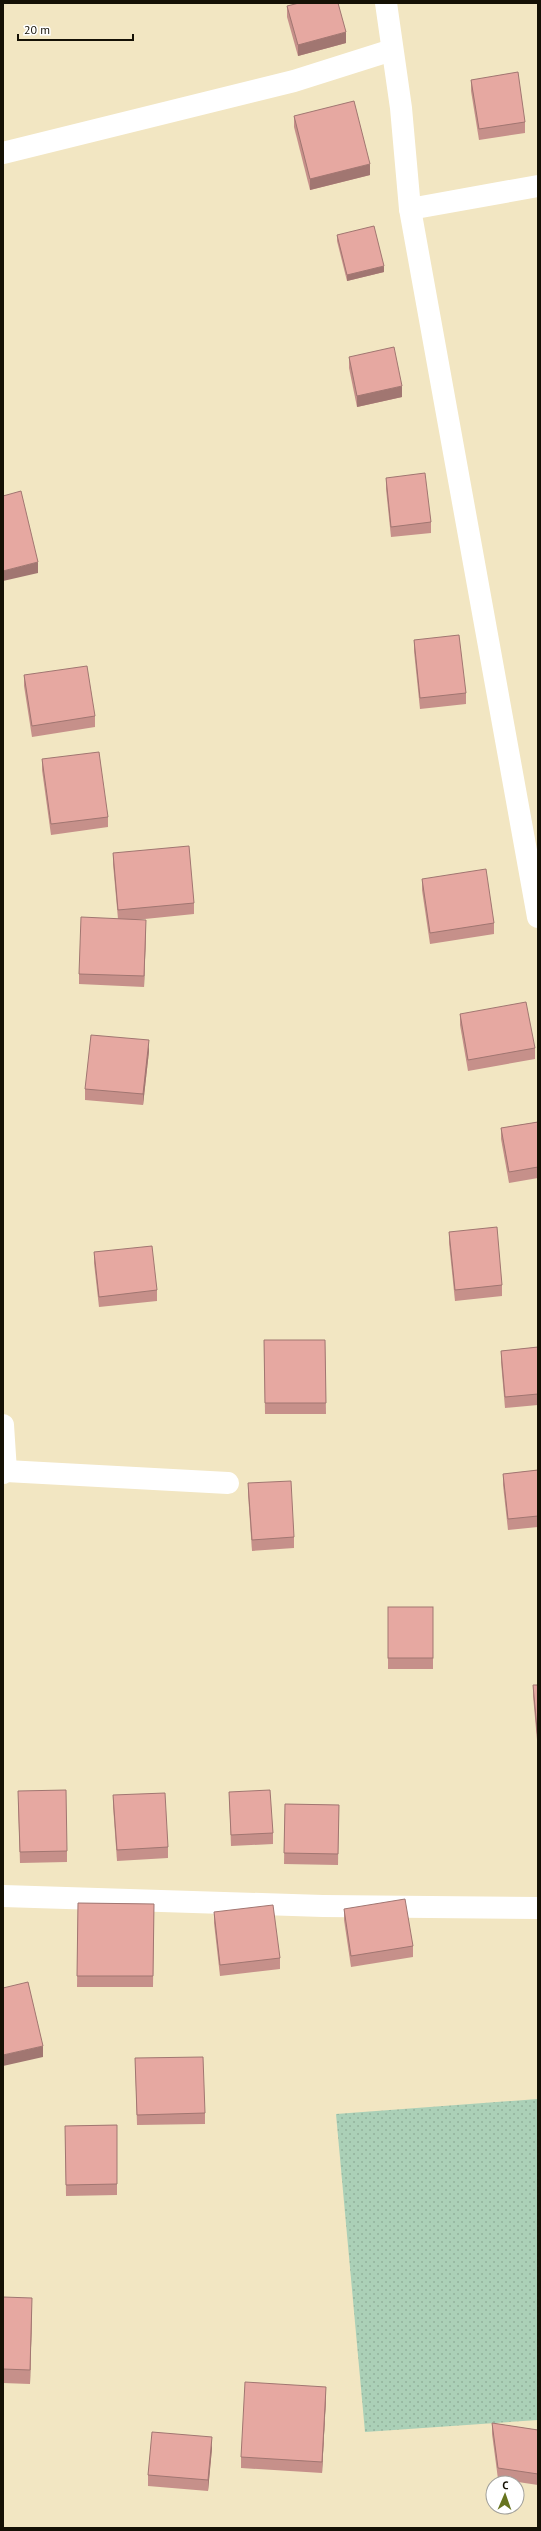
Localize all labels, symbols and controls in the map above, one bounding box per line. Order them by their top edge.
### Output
scale bar [18,16,133,42]
text: 20 m [24,22,50,37]
north arrow [485,2475,525,2515]
text: С [502,2478,509,2492]

